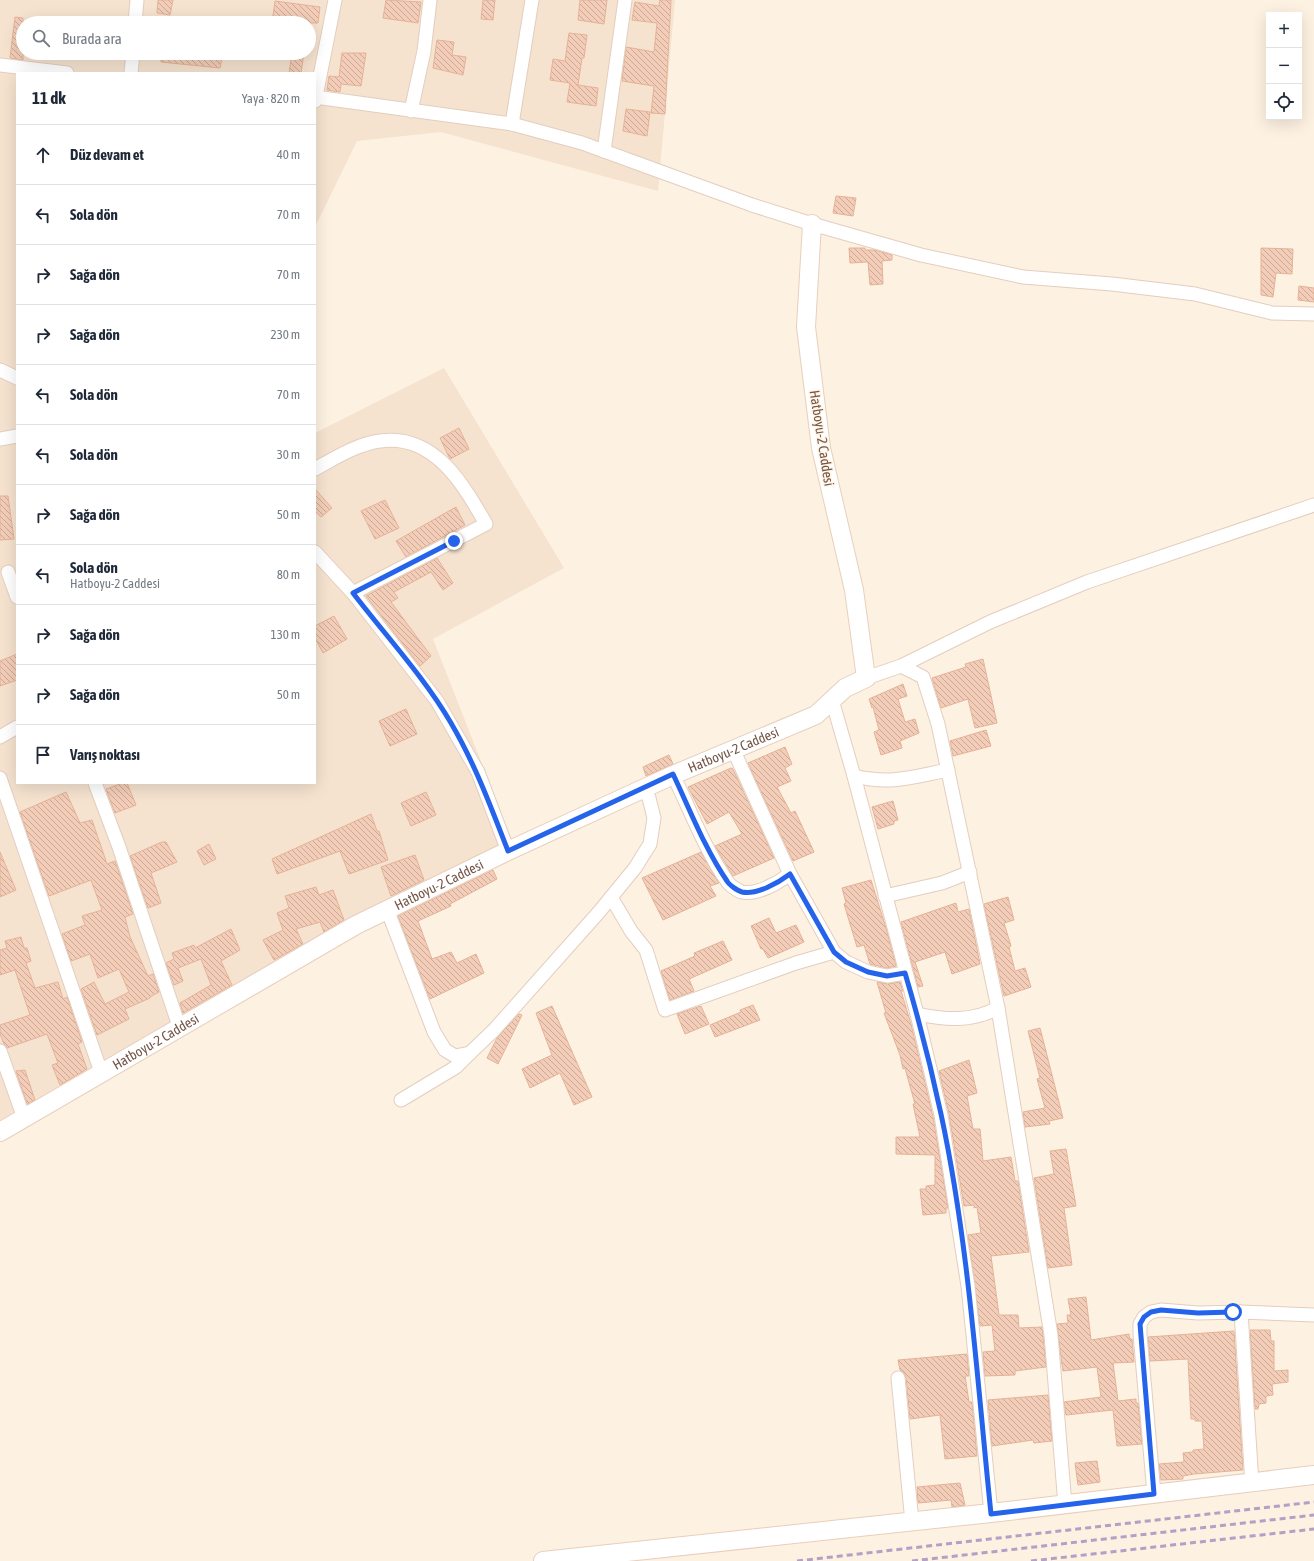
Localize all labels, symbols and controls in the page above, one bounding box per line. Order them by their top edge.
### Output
map controls [1266,12,1302,120]
button: + [1266,12,1302,48]
search box [16,16,316,60]
icon: search [30,27,52,49]
text: Burada ara [62,30,122,47]
button: − [1266,48,1302,84]
button: locate [1266,84,1302,120]
text: 11 dk [32,88,66,108]
text: Yaya · 820 m [242,91,300,106]
icon: ahead [32,144,54,166]
text: Düz devam et [70,146,144,163]
text: 40 m [277,147,300,162]
icon: left [32,204,54,226]
text: Sola dön [70,206,118,223]
text: 70 m [277,207,300,222]
icon: right [32,264,54,286]
text: Sağa dön [70,266,120,283]
text: 70 m [277,267,300,282]
icon: right [32,324,54,346]
text: Sağa dön [70,326,120,343]
text: 230 m [271,327,300,342]
icon: left [32,384,54,406]
text: Sola dön [70,386,118,403]
text: 70 m [277,387,300,402]
street label: Hatboyu-2 Caddesi [807,389,837,487]
icon: left [32,444,54,466]
text: Sola dön [70,446,118,463]
text: 30 m [277,447,300,462]
icon: right [32,504,54,526]
text: Sağa dön [70,506,120,523]
text: 50 m [277,507,300,522]
route end [445,532,463,550]
text: Sola dön [70,559,118,576]
icon: left [32,564,54,586]
text: 80 m [277,567,300,582]
text: Hatboyu-2 Caddesi [70,576,160,591]
icon: right [32,624,54,646]
text: Sağa dön [70,626,120,643]
text: 130 m [271,627,300,642]
icon: right [32,684,54,706]
text: Sağa dön [70,686,120,703]
text: 50 m [277,687,300,702]
street label: Hatboyu-2 Caddesi [686,724,781,776]
icon: arrive [32,744,54,766]
text: Varış noktası [70,746,140,763]
street label: Hatboyu-2 Caddesi [392,856,486,913]
street label: Hatboyu-2 Caddesi [110,1010,202,1073]
route start [1224,1303,1242,1321]

